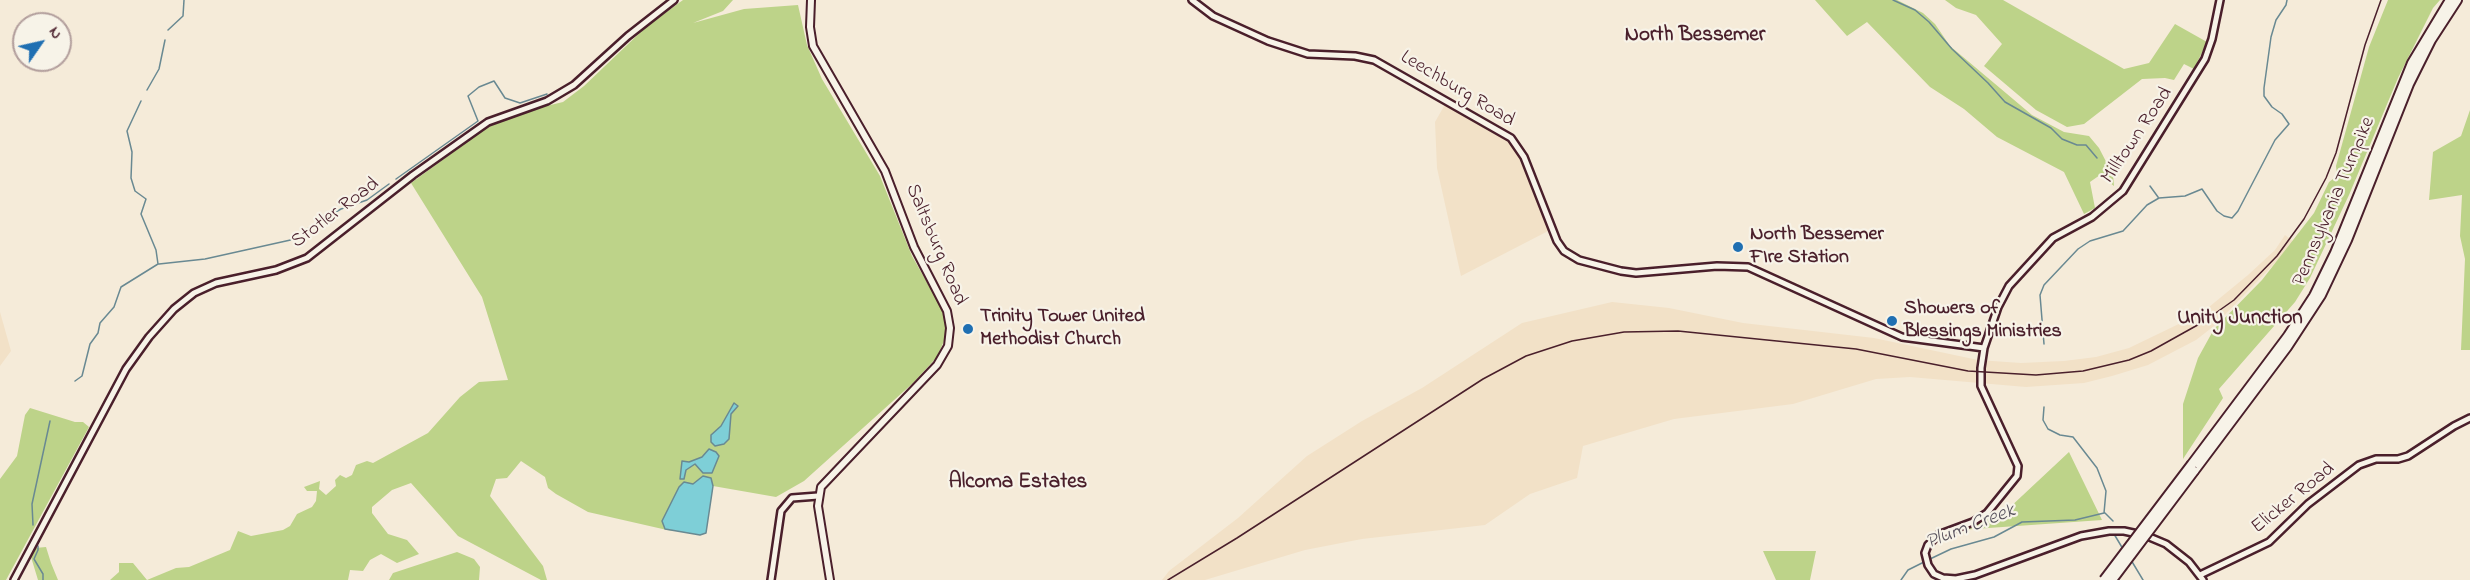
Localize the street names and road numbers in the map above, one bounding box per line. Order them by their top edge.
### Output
street label: Leechburg Road [1395,46,1519,134]
street label: Milltown Road [2097,83,2179,189]
street label: Pennsylvania Turnpike [2289,114,2381,290]
street label: Stotler Road [287,173,385,255]
street label: Saltsburg Road [899,181,971,309]
street label: Elicker Road [2247,458,2341,540]

